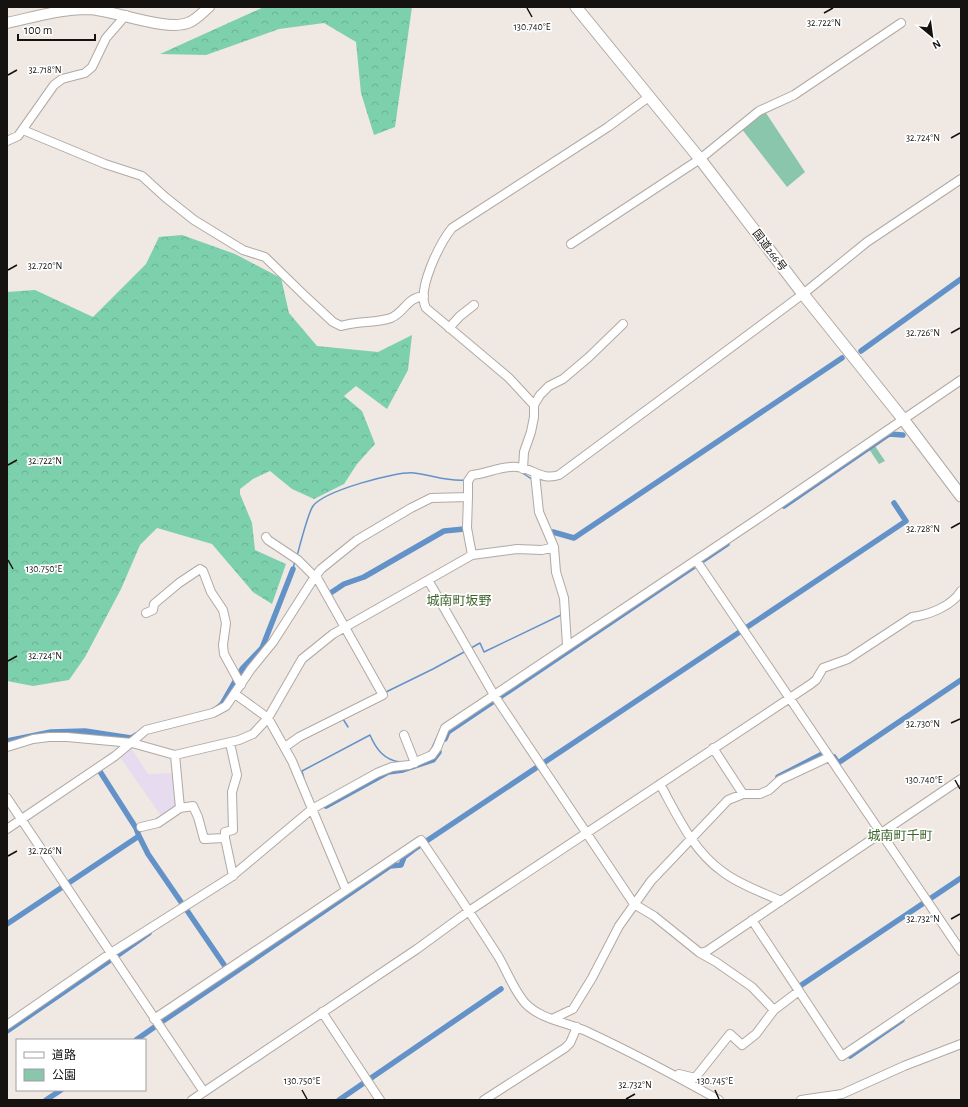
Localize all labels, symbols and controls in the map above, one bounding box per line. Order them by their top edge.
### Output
scale bar [18,16,95,42]
north arrow [912,16,952,56]
text: 32.722°N [807,18,841,28]
text: 130.740°E [513,22,551,32]
text: 100 m [24,24,52,36]
text: N [931,38,943,51]
text: 32.718°N [28,65,62,75]
text: 32.724°N [906,133,940,143]
street label: 国道266号 [751,227,789,273]
text: 32.720°N [28,261,62,271]
text: 32.726°N [906,328,940,338]
text: 32.722°N [28,456,62,466]
text: 32.728°N [906,524,940,534]
text: 130.750°E [26,564,62,574]
district label: 城南町坂野 [426,594,492,608]
text: 32.724°N [28,651,62,661]
text: 32.730°N [906,719,940,729]
text: 130.740°E [905,775,943,785]
district label: 城南町千町 [867,829,933,843]
text: 32.726°N [28,846,62,856]
text: 32.732°N [906,914,940,924]
legend [16,1039,146,1091]
text: 道路 [52,1048,76,1061]
text: 公園 [52,1069,76,1081]
text: 130.750°E [284,1076,320,1086]
text: 130.745°E [697,1076,733,1086]
text: 32.732°N [618,1080,652,1090]

